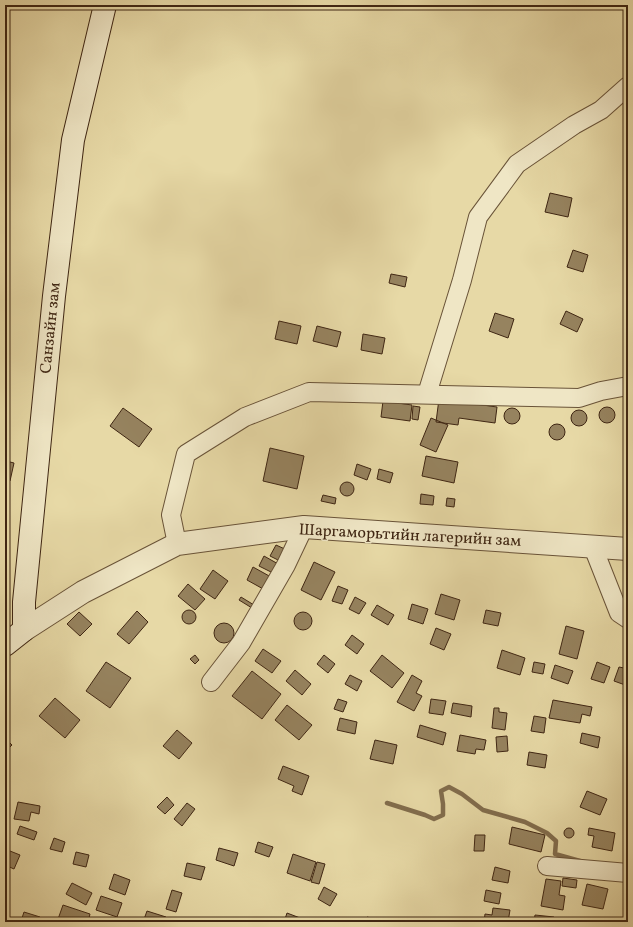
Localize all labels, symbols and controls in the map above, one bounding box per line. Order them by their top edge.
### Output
street label: Санзайн зам [35,281,67,375]
street label: Шаргаморьтийн лагерийн зам [298,519,522,553]

